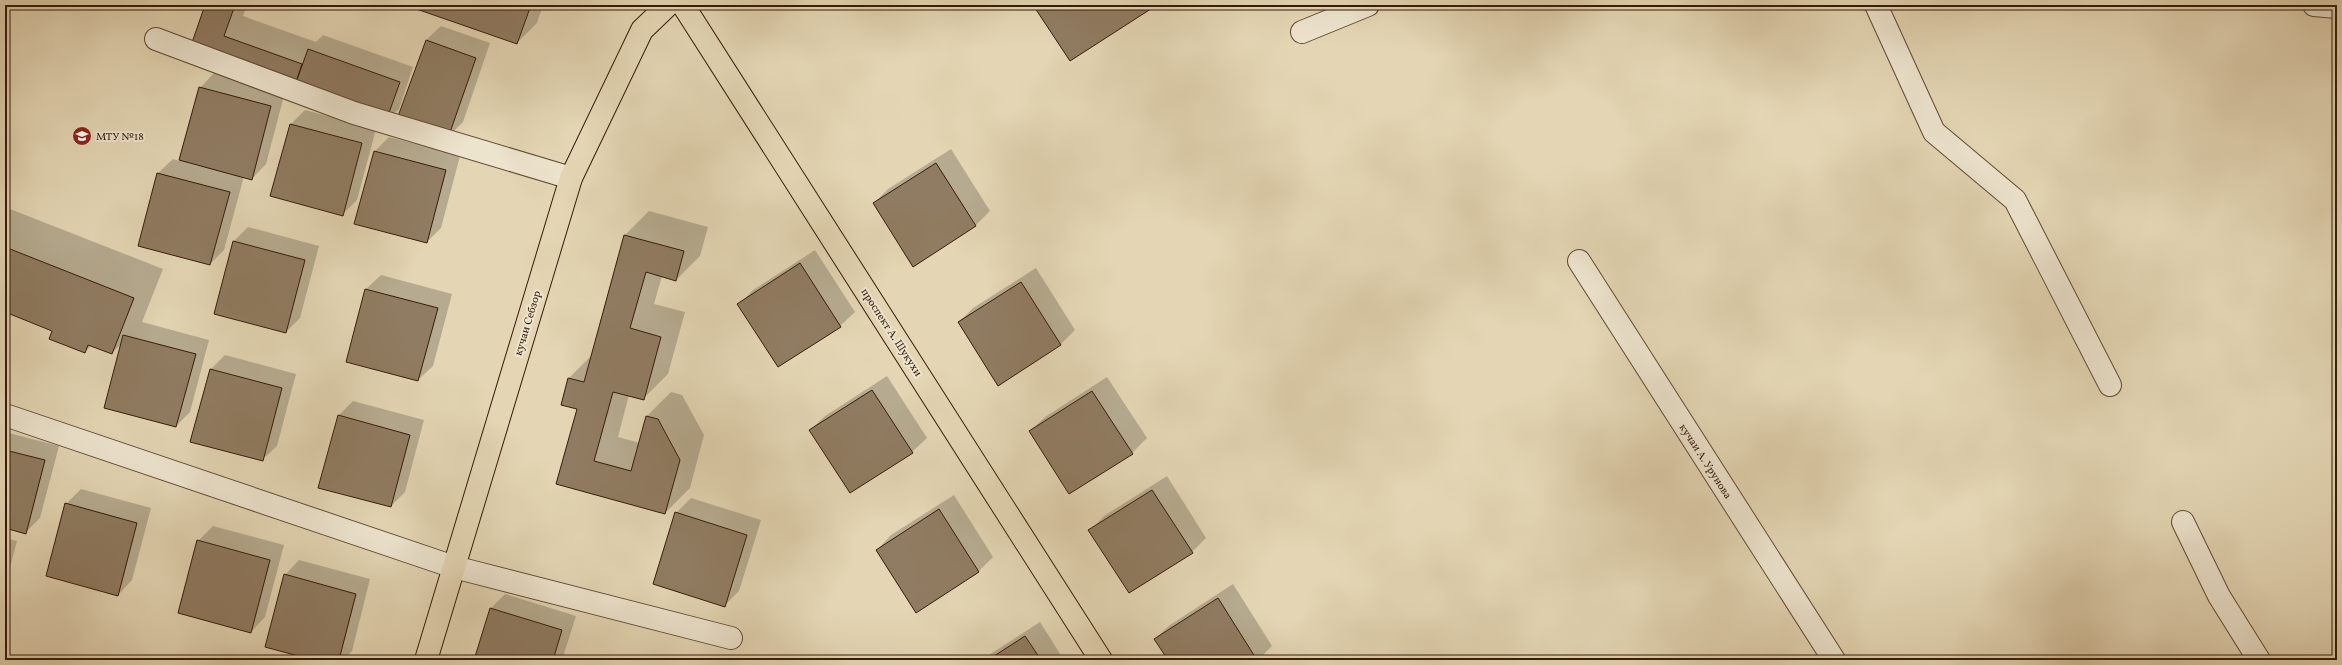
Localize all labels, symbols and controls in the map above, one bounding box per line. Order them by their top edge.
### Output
school or university icon: МТУ №18 [71,125,93,147]
place label: МТУ №18 [96,130,144,145]
street label: проспект А. Шукухи [857,286,925,380]
street label: кучаи Себзор [511,289,545,358]
street label: кучаи А. Урунова [1675,421,1735,503]

